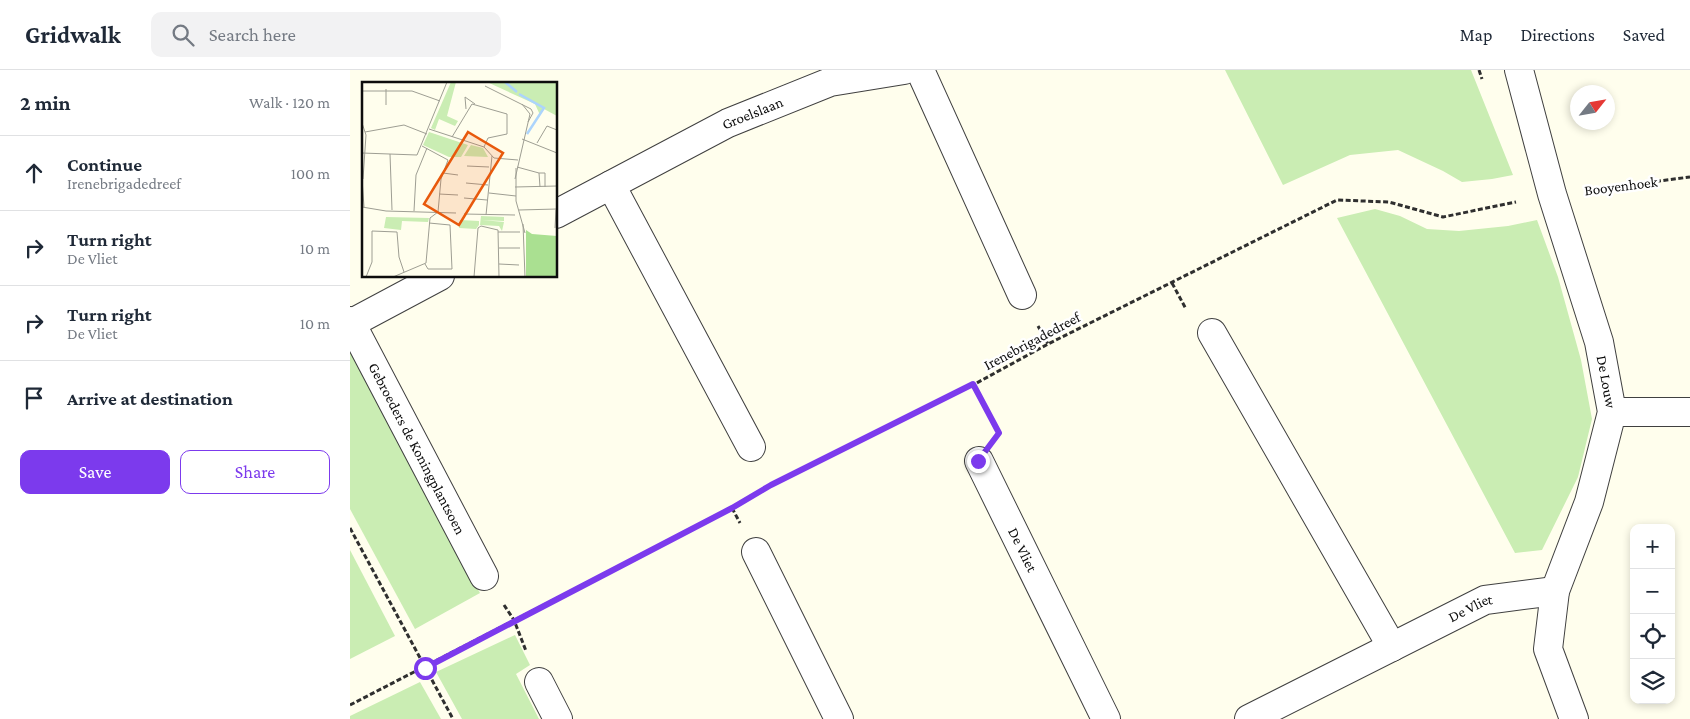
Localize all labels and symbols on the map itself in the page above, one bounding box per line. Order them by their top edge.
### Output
inset map [362,82,558,278]
north arrow [1570,85,1615,130]
street label: Groelslaan [719,94,785,133]
street label: Booyenhoek [1583,173,1660,199]
street label: Irenebrigadedreef [981,308,1085,374]
street label: De Louw [1594,354,1619,410]
street label: Gebroeders de Koningplantsoen [365,360,469,537]
route end [967,450,990,473]
street label: De Vliet [1005,525,1041,576]
street label: De Vliet [1446,591,1494,625]
route start [414,657,437,680]

